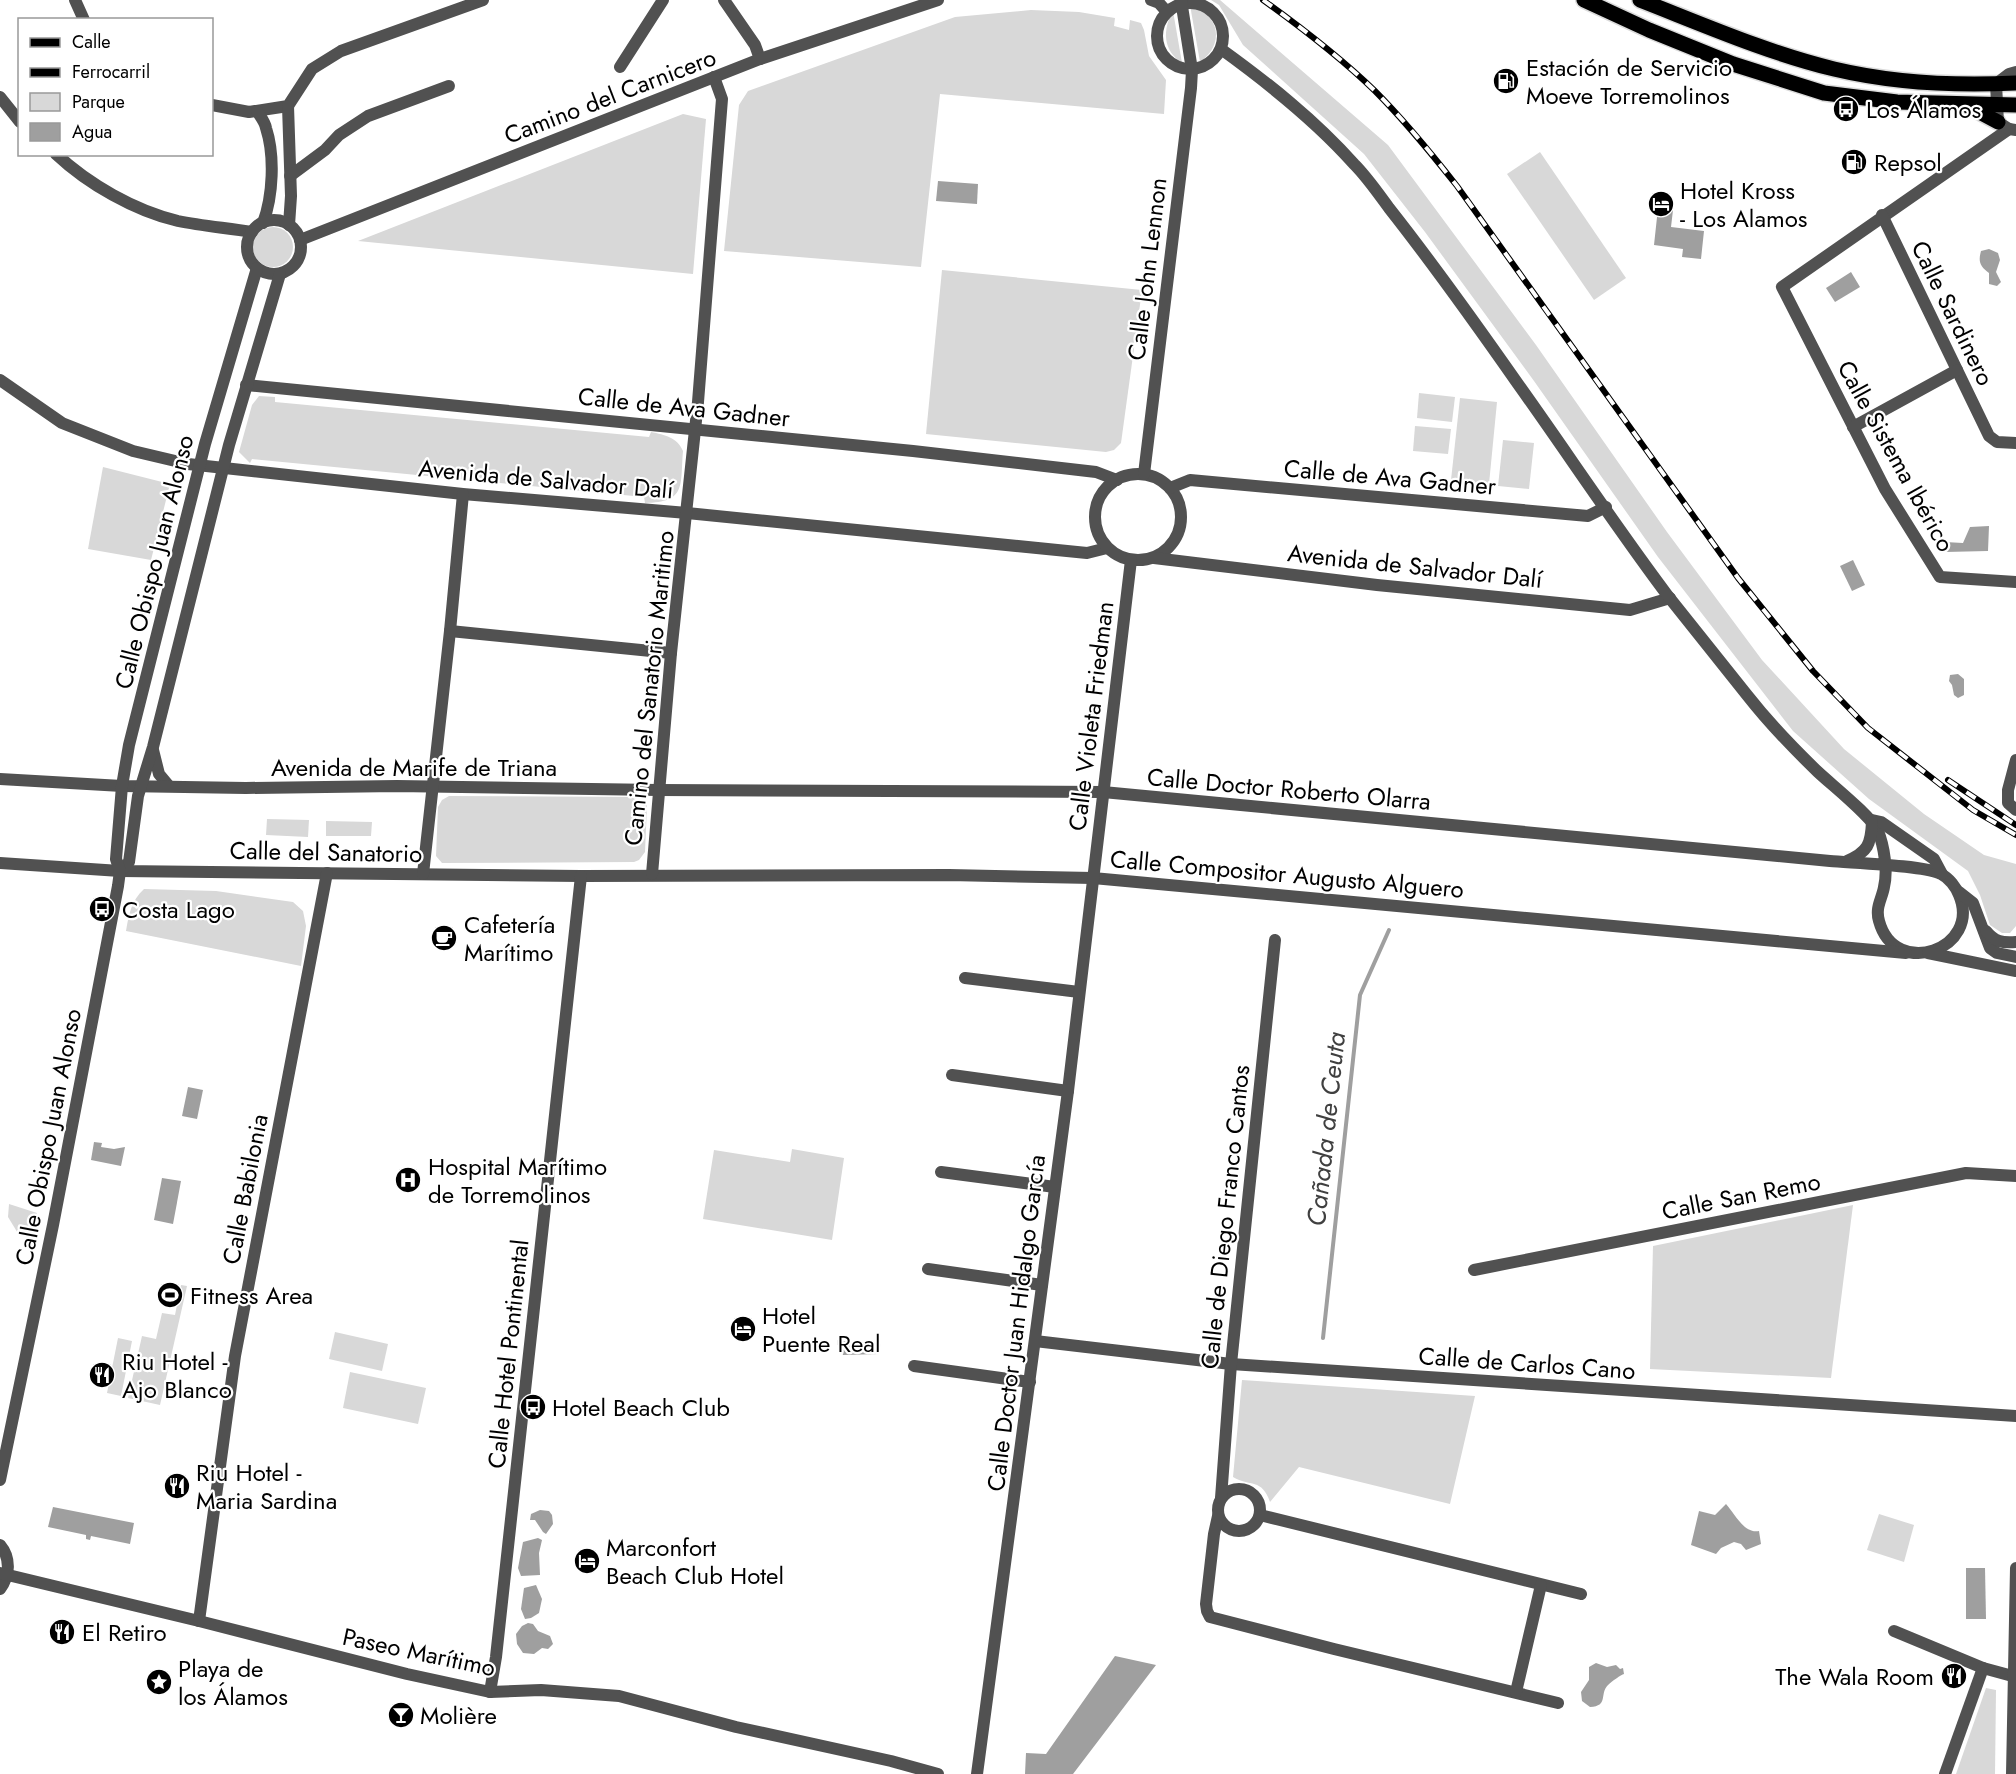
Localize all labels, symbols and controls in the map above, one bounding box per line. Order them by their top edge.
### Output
legend [18,18,213,156]
text: Calle [72,29,111,55]
street label: Camino del Carnicero [499,39,721,153]
place label: Estación de Servicio Moeve Torremolinos [1526,50,1732,113]
text: Ferrocarril [72,59,150,85]
fuel station icon: Estación de Servicio Moeve Torremolinos [1491,66,1521,96]
text: Parque [72,89,125,115]
place label: Los Álamos [1866,92,1981,127]
bus stop icon: Los Álamos [1831,94,1861,124]
text: Agua [72,119,112,145]
place label: Repsol [1874,145,1942,180]
fuel station icon: Repsol [1839,147,1869,177]
place label: Hotel Kross - Los Alamos [1680,173,1807,236]
street label: Calle John Lennon [1118,176,1176,362]
hotel icon: Hotel Kross - Los Alamos [1646,189,1676,219]
street label: Calle Sardinero [1903,235,2003,391]
street label: Calle Sistema Ibérico [1829,354,1963,558]
street label: Calle de Ava Gadner [576,378,792,436]
street label: Calle Obispo Juan Alonso [105,431,203,693]
street label: Avenida de Salvador Dalí [417,450,676,508]
street label: Calle de Ava Gadner [1282,450,1498,504]
street label: Camino del Sanatorio Maritimo [615,529,683,847]
street label: Avenida de Salvador Dalí [1286,535,1545,597]
street label: Calle Violeta Friedman [1060,599,1122,833]
street label: Avenida de Marife de Triana [271,750,557,785]
street label: Calle Doctor Roberto Olarra [1146,759,1432,819]
street label: Calle del Sanatorio [229,833,423,871]
street label: Calle Compositor Augusto Alguero [1109,841,1465,907]
place label: Costa Lago [122,892,235,927]
bus stop icon: Costa Lago [87,894,117,924]
place label: Cafetería Marítimo [464,907,555,970]
cafe icon: Cafetería Marítimo [429,923,459,953]
street label: Calle Obispo Juan Alonso [6,1006,90,1268]
water label: Cañada de Ceuta [1297,1029,1355,1228]
street label: Calle de Diego Franco Cantos [1192,1063,1258,1371]
street label: Calle Babilonia [213,1111,277,1267]
place label: Hospital Marítimo de Torremolinos [428,1149,607,1212]
street label: Calle Doctor Juan Hidalgo García [978,1153,1054,1493]
street label: Calle San Remo [1659,1163,1823,1229]
hospital icon: Hospital Marítimo de Torremolinos [393,1165,423,1195]
street label: Calle Hotel Pontinental [479,1238,537,1470]
place label: Fitness Area [190,1278,313,1313]
sports icon: Fitness Area [155,1280,185,1310]
place label: Hotel Puente Real [762,1298,880,1361]
hotel icon: Hotel Puente Real [728,1314,758,1344]
street label: Calle de Carlos Cano [1417,1338,1637,1388]
place label: Riu Hotel - Ajo Blanco [122,1344,232,1407]
restaurant icon: Riu Hotel - Ajo Blanco [87,1360,117,1390]
place label: Hotel Beach Club [552,1390,730,1425]
bus stop icon: Hotel Beach Club [518,1392,548,1422]
place label: Riu Hotel - Maria Sardina [196,1455,337,1518]
restaurant icon: Riu Hotel - Maria Sardina [162,1471,192,1501]
place label: Marconfort Beach Club Hotel [606,1530,784,1593]
hotel icon: Marconfort Beach Club Hotel [572,1546,602,1576]
place label: El Retiro [82,1615,167,1650]
restaurant icon: El Retiro [47,1617,77,1647]
street label: Paseo Marítimo [339,1619,499,1685]
place label: Playa de los Álamos [178,1651,288,1714]
place label: The Wala Room [1775,1659,1934,1694]
restaurant icon: The Wala Room [1939,1661,1969,1691]
place icon: Playa de los Álamos [144,1667,174,1697]
place label: Molière [420,1698,497,1733]
bar icon: Molière [386,1700,416,1730]

